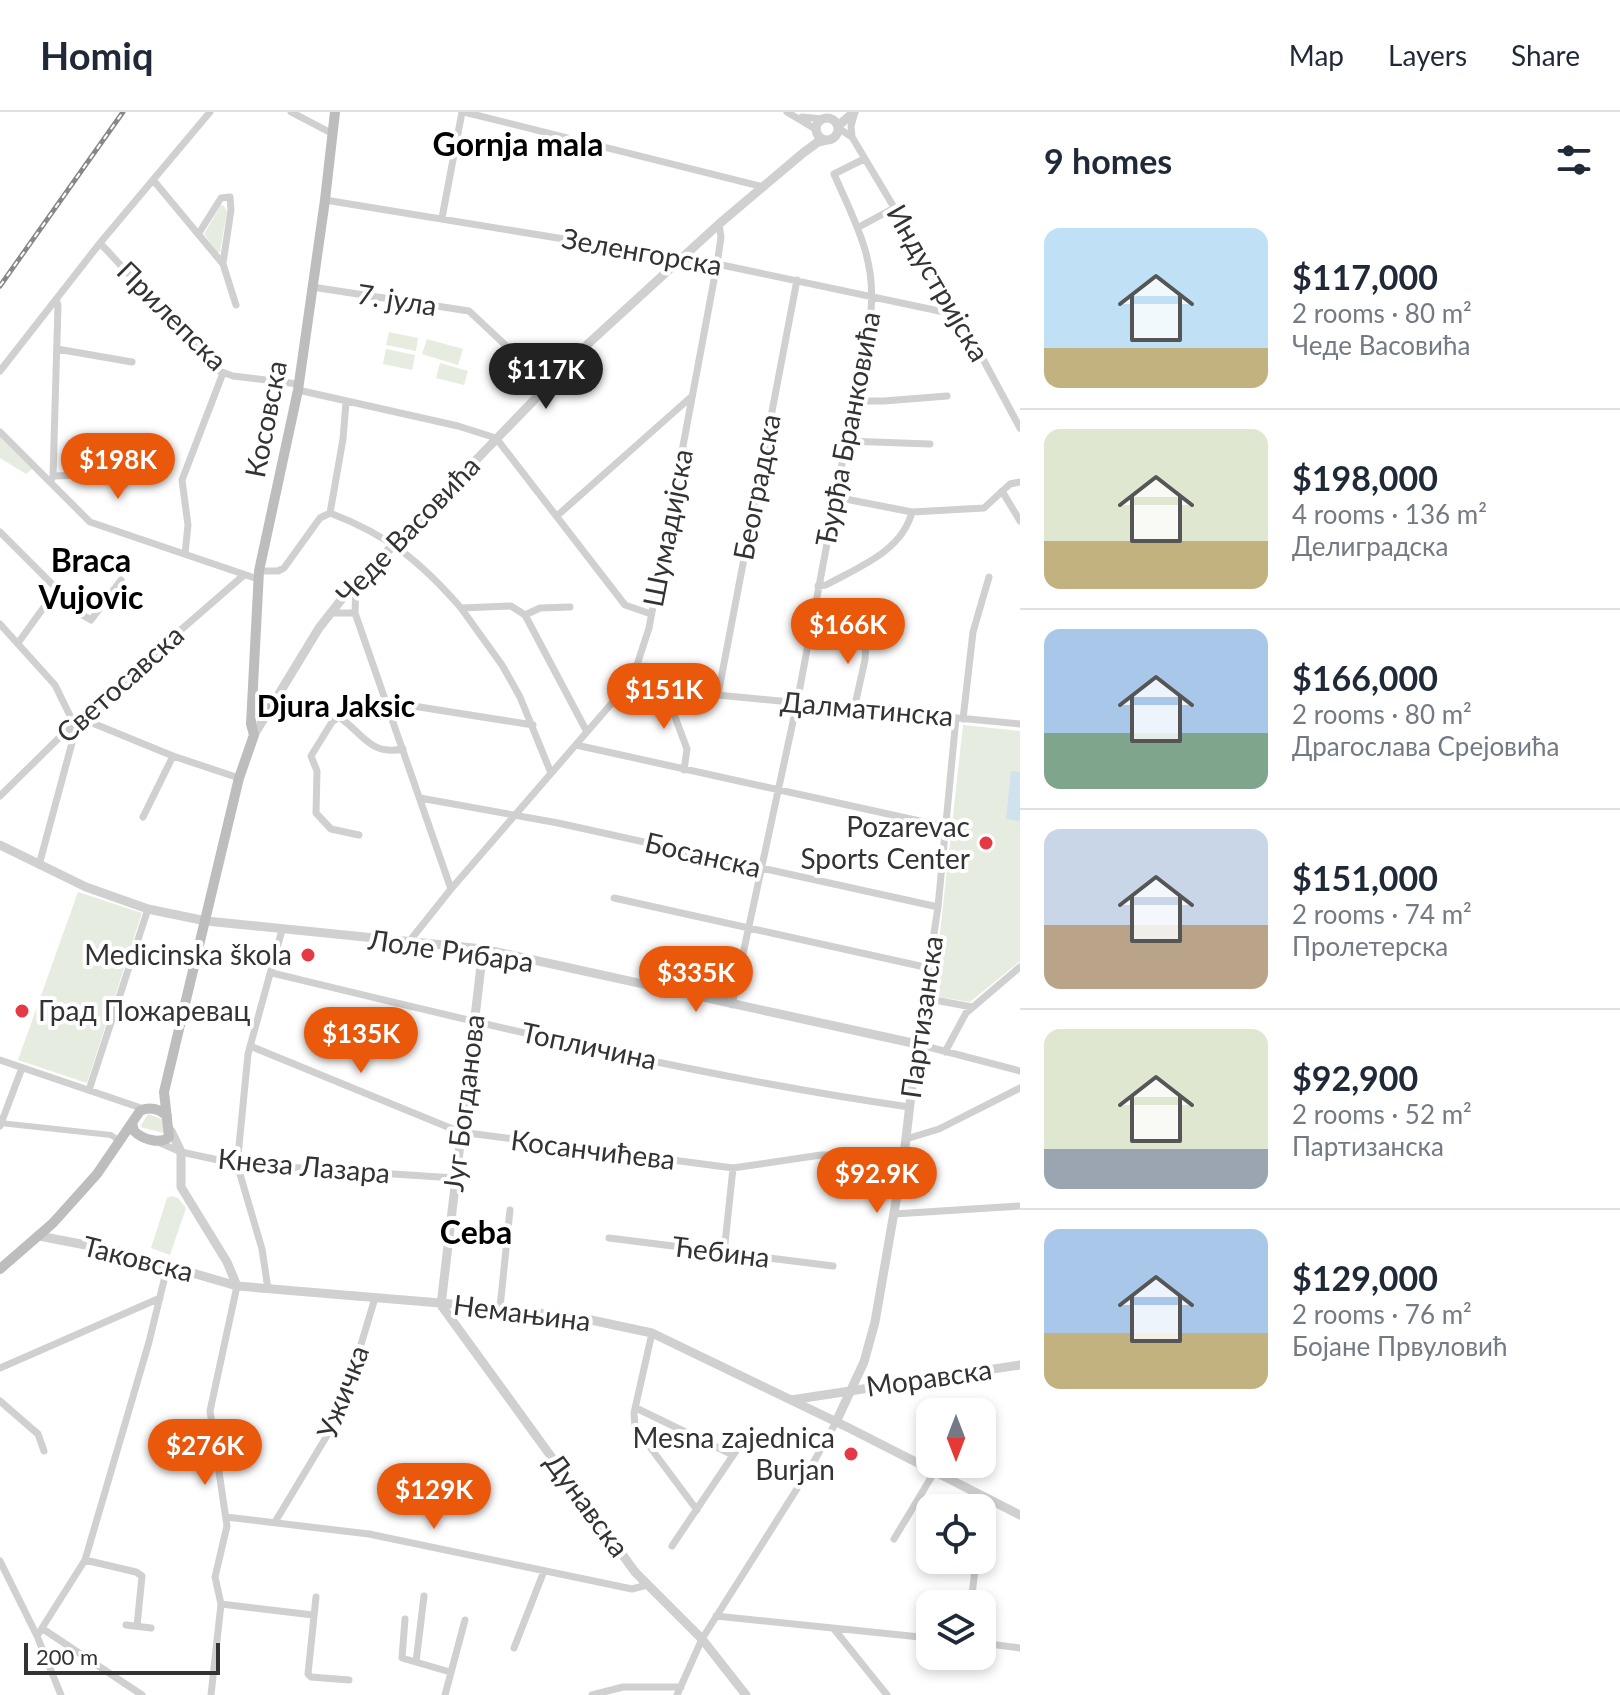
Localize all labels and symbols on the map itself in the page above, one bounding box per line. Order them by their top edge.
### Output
district label: Gornja mala [433,124,603,163]
street label: Индустријска [880,198,997,367]
street label: Зеленгорска [560,220,725,282]
street label: Прилепска [111,253,235,377]
street label: 7. јула [355,276,439,322]
street label: Ђурђа Бранковића [808,309,886,549]
pin: $117K [490,343,602,411]
street label: Косовска [237,358,293,480]
street label: Београдска [725,411,787,563]
pin: $198K [62,433,174,501]
street label: Шумадијска [635,446,699,610]
street label: Чеде Васовића [328,448,486,610]
district label: Braca Vujovic [37,540,144,616]
pin: $166K [792,598,904,666]
street label: Светосавска [49,617,190,749]
pin: $151K [608,663,720,731]
street label: Далматинска [779,684,955,732]
district label: Djura Jaksic [257,687,415,723]
place label: Pozarevac Sports Center [800,809,970,875]
street label: Босанска [642,824,765,884]
marker: Pozarevac Sports Center [977,834,995,852]
street label: Лоле Рибара [365,921,536,978]
street label: Партизанска [893,933,949,1100]
place label: Medicinska škola [84,937,292,971]
marker: Medicinska škola [299,946,317,964]
pin: $335K [640,946,752,1014]
place label: Град Пожаревац [38,993,251,1027]
marker: Град Пожаревац [13,1002,31,1020]
pin: $135K [305,1007,417,1075]
street label: Југ Богданова [435,1012,491,1194]
street label: Топличина [518,1014,660,1076]
street label: Косанчићева [509,1122,677,1176]
street label: Кнеза Лазара [217,1141,392,1189]
pin: $92.9K [812,1147,942,1215]
district label: Ceba [440,1212,512,1251]
street label: Таковска [79,1228,197,1288]
street label: Ћебина [670,1228,772,1274]
street label: Немањина [452,1287,593,1337]
street label: Ужичка [309,1340,375,1443]
street label: Моравска [864,1351,994,1403]
north arrow [916,1398,996,1478]
pin: $276K [149,1419,261,1487]
place label: Mesna zajednica Burjan [632,1420,835,1486]
marker: Mesna zajednica Burjan [842,1445,860,1463]
street label: Дунавска [539,1446,637,1563]
pin: $129K [378,1463,490,1531]
scale bar [24,1639,220,1675]

